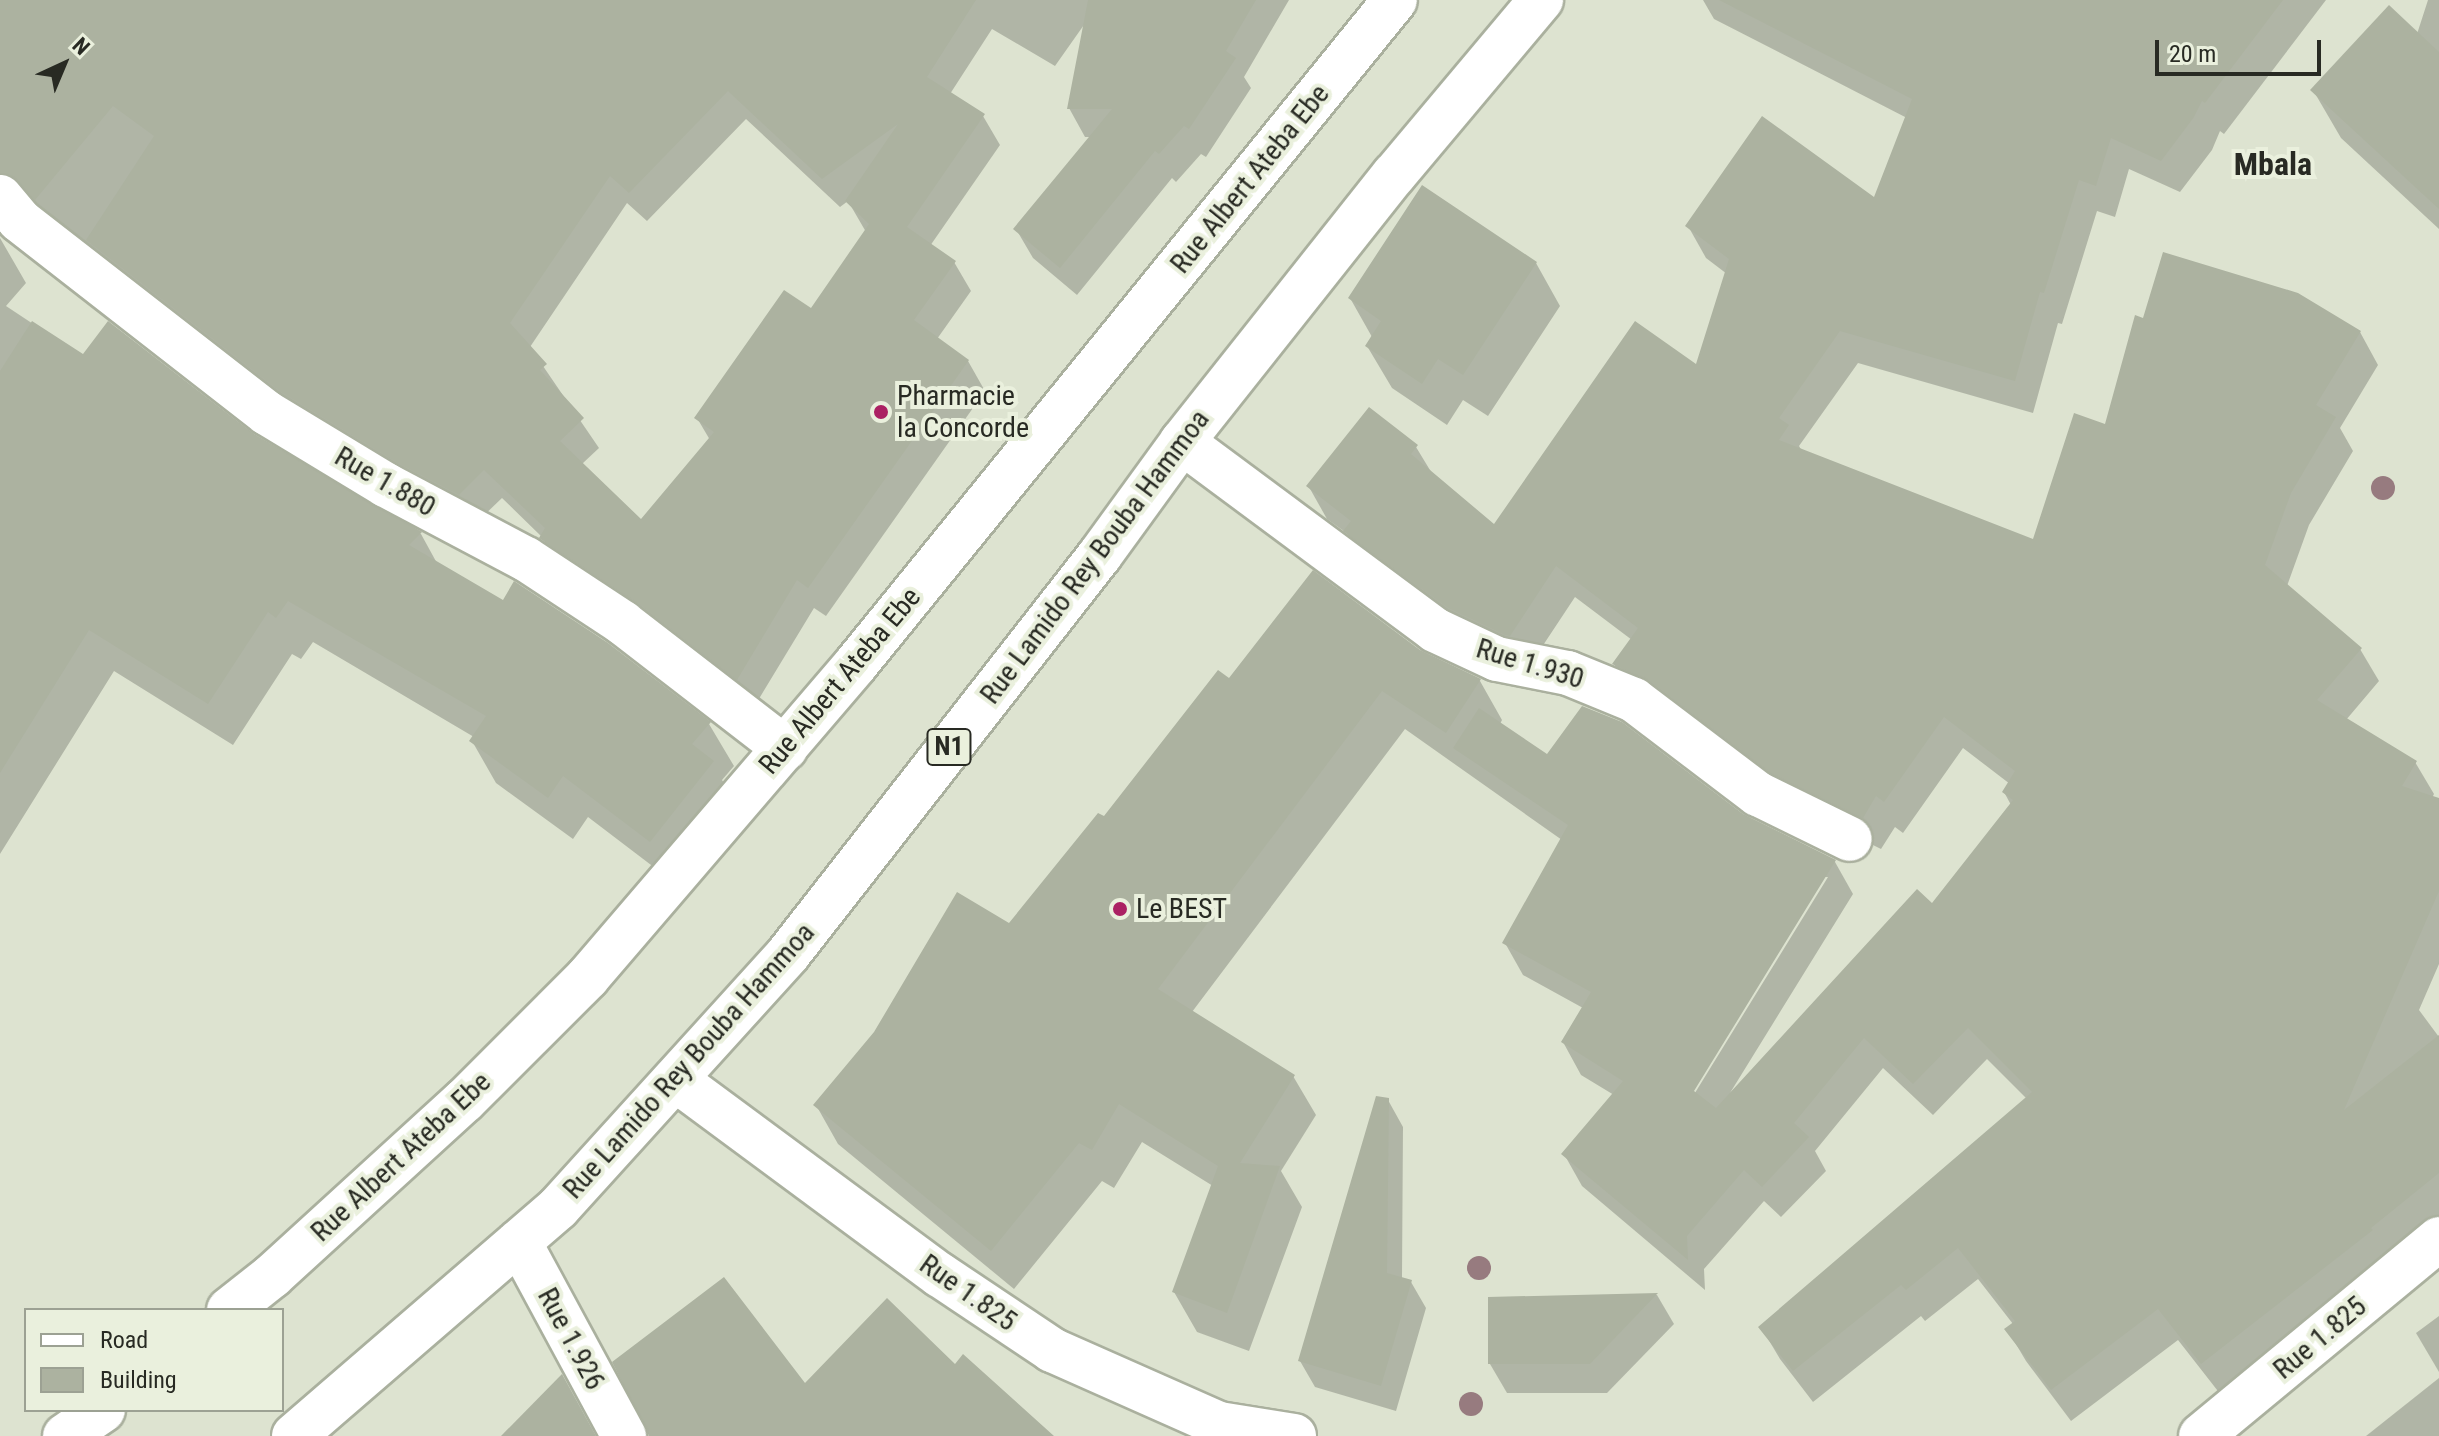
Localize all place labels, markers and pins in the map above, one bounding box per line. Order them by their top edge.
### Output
place label: Pharmacie la Concorde [897,379,1029,445]
marker: Pharmacie la Concorde [872,403,890,421]
place label: Le BEST [1136,892,1227,926]
marker: Le BEST [1111,900,1129,918]

